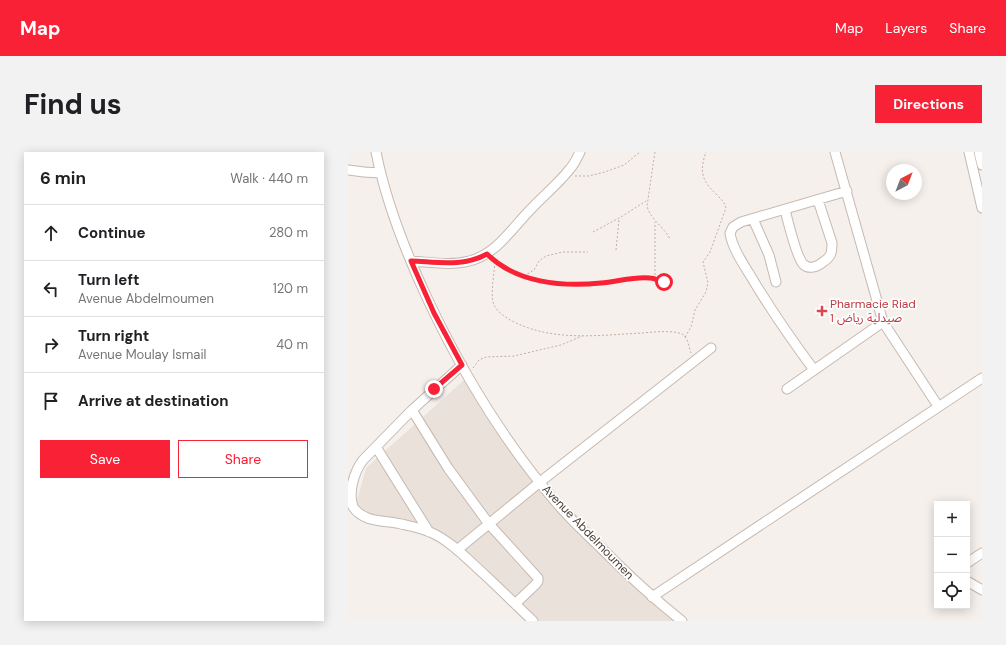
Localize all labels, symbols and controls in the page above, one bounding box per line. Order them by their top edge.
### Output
text: Map [20,16,60,41]
text: Map [835,19,863,37]
text: Layers [885,19,927,37]
text: Share [949,19,986,37]
button: Directions [875,85,982,123]
text: Find us [24,86,122,123]
north arrow [886,164,922,200]
text: 6 min [40,167,86,189]
text: Walk · 440 m [230,170,308,187]
icon: ahead [40,222,62,244]
text: Continue [78,223,146,243]
text: 280 m [269,224,308,241]
text: Turn left [78,270,139,290]
route start [655,273,673,291]
icon: left [40,278,62,300]
text: 120 m [273,280,308,297]
text: Avenue Abdelmoumen [78,290,214,307]
place label: Pharmacie Riad 1 صيدلية رياض [830,296,916,326]
marker: Pharmacie Riad 1 صيدلية رياض [817,306,827,316]
text: Turn right [78,326,149,346]
icon: right [40,334,62,356]
text: 40 m [276,336,308,353]
text: Avenue Moulay Ismail [78,346,206,363]
route end [425,380,443,398]
icon: arrive [40,390,62,412]
text: Arrive at destination [78,391,229,411]
button: Save [40,440,170,478]
button: Share [178,440,308,478]
street label: Avenue Abdelmoumen [539,481,637,583]
map controls [934,501,970,609]
button: + [934,501,970,537]
button: − [934,537,970,573]
button: locate [934,573,970,609]

